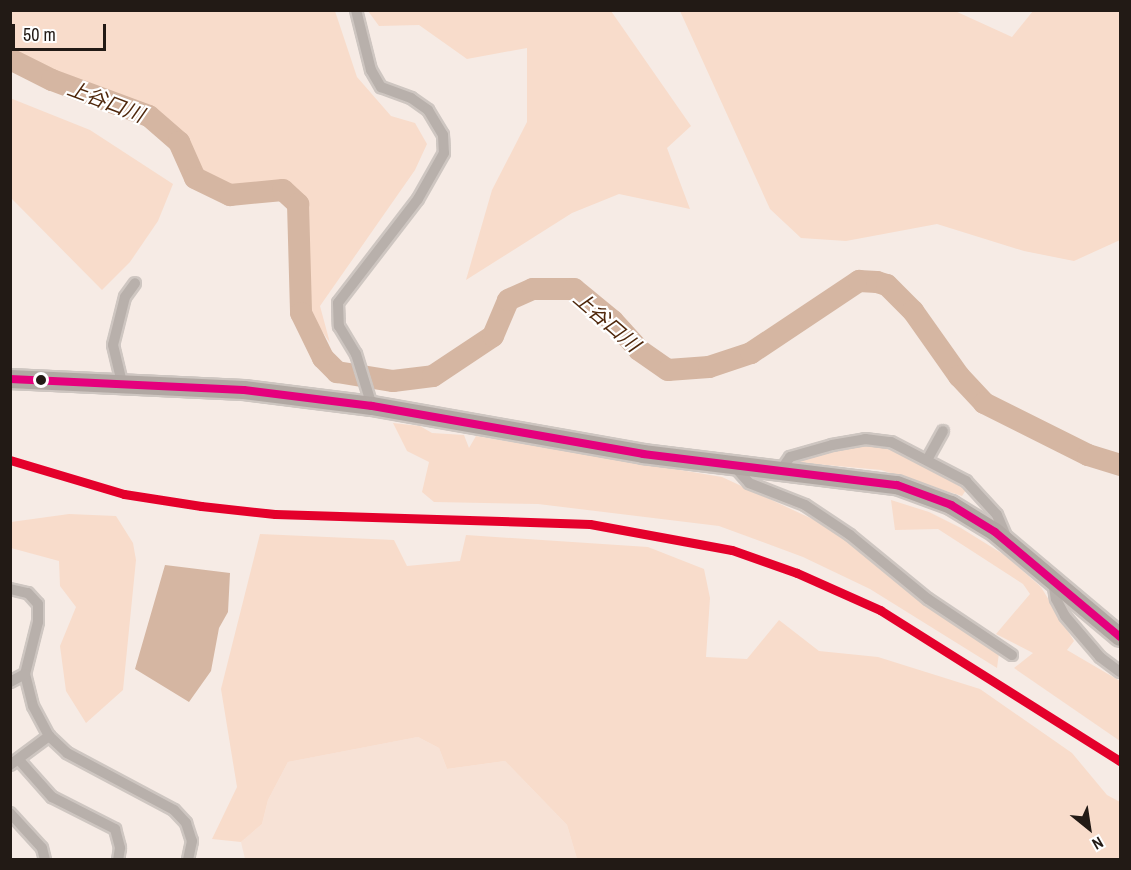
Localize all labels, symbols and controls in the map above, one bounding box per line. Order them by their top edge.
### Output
scale bar [15,12,110,50]
text: 50 m [23,22,56,47]
water label: 上谷口川 [64,75,148,127]
water label: 上谷口川 [569,286,645,356]
unlabelled marker [35,374,47,386]
north arrow [1059,798,1119,858]
text: N [1088,832,1108,855]

